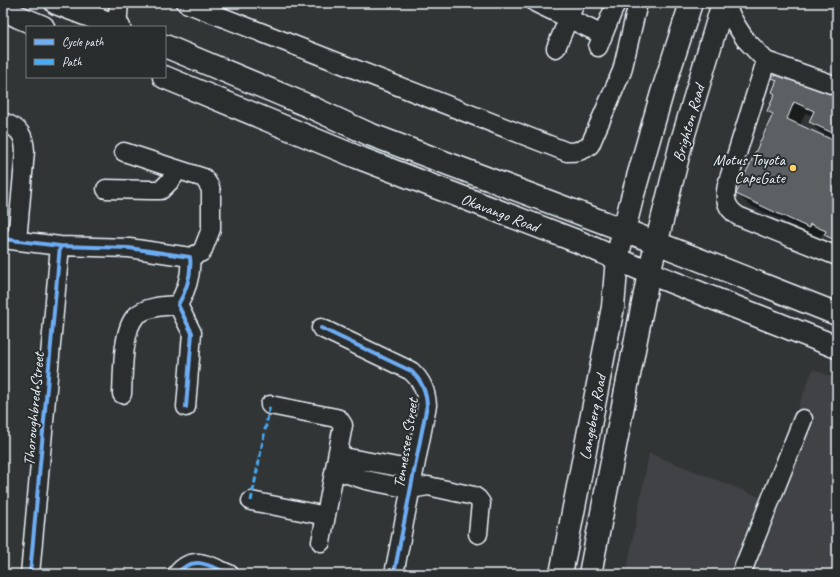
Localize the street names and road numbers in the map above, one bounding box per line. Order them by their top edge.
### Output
street label: Brighton Road [668,80,710,164]
street label: Okavango Road [458,189,544,238]
street label: Thoroughbred Street [19,350,49,467]
street label: Langeberg Road [575,370,612,461]
street label: Tennessee Street [389,395,423,489]

